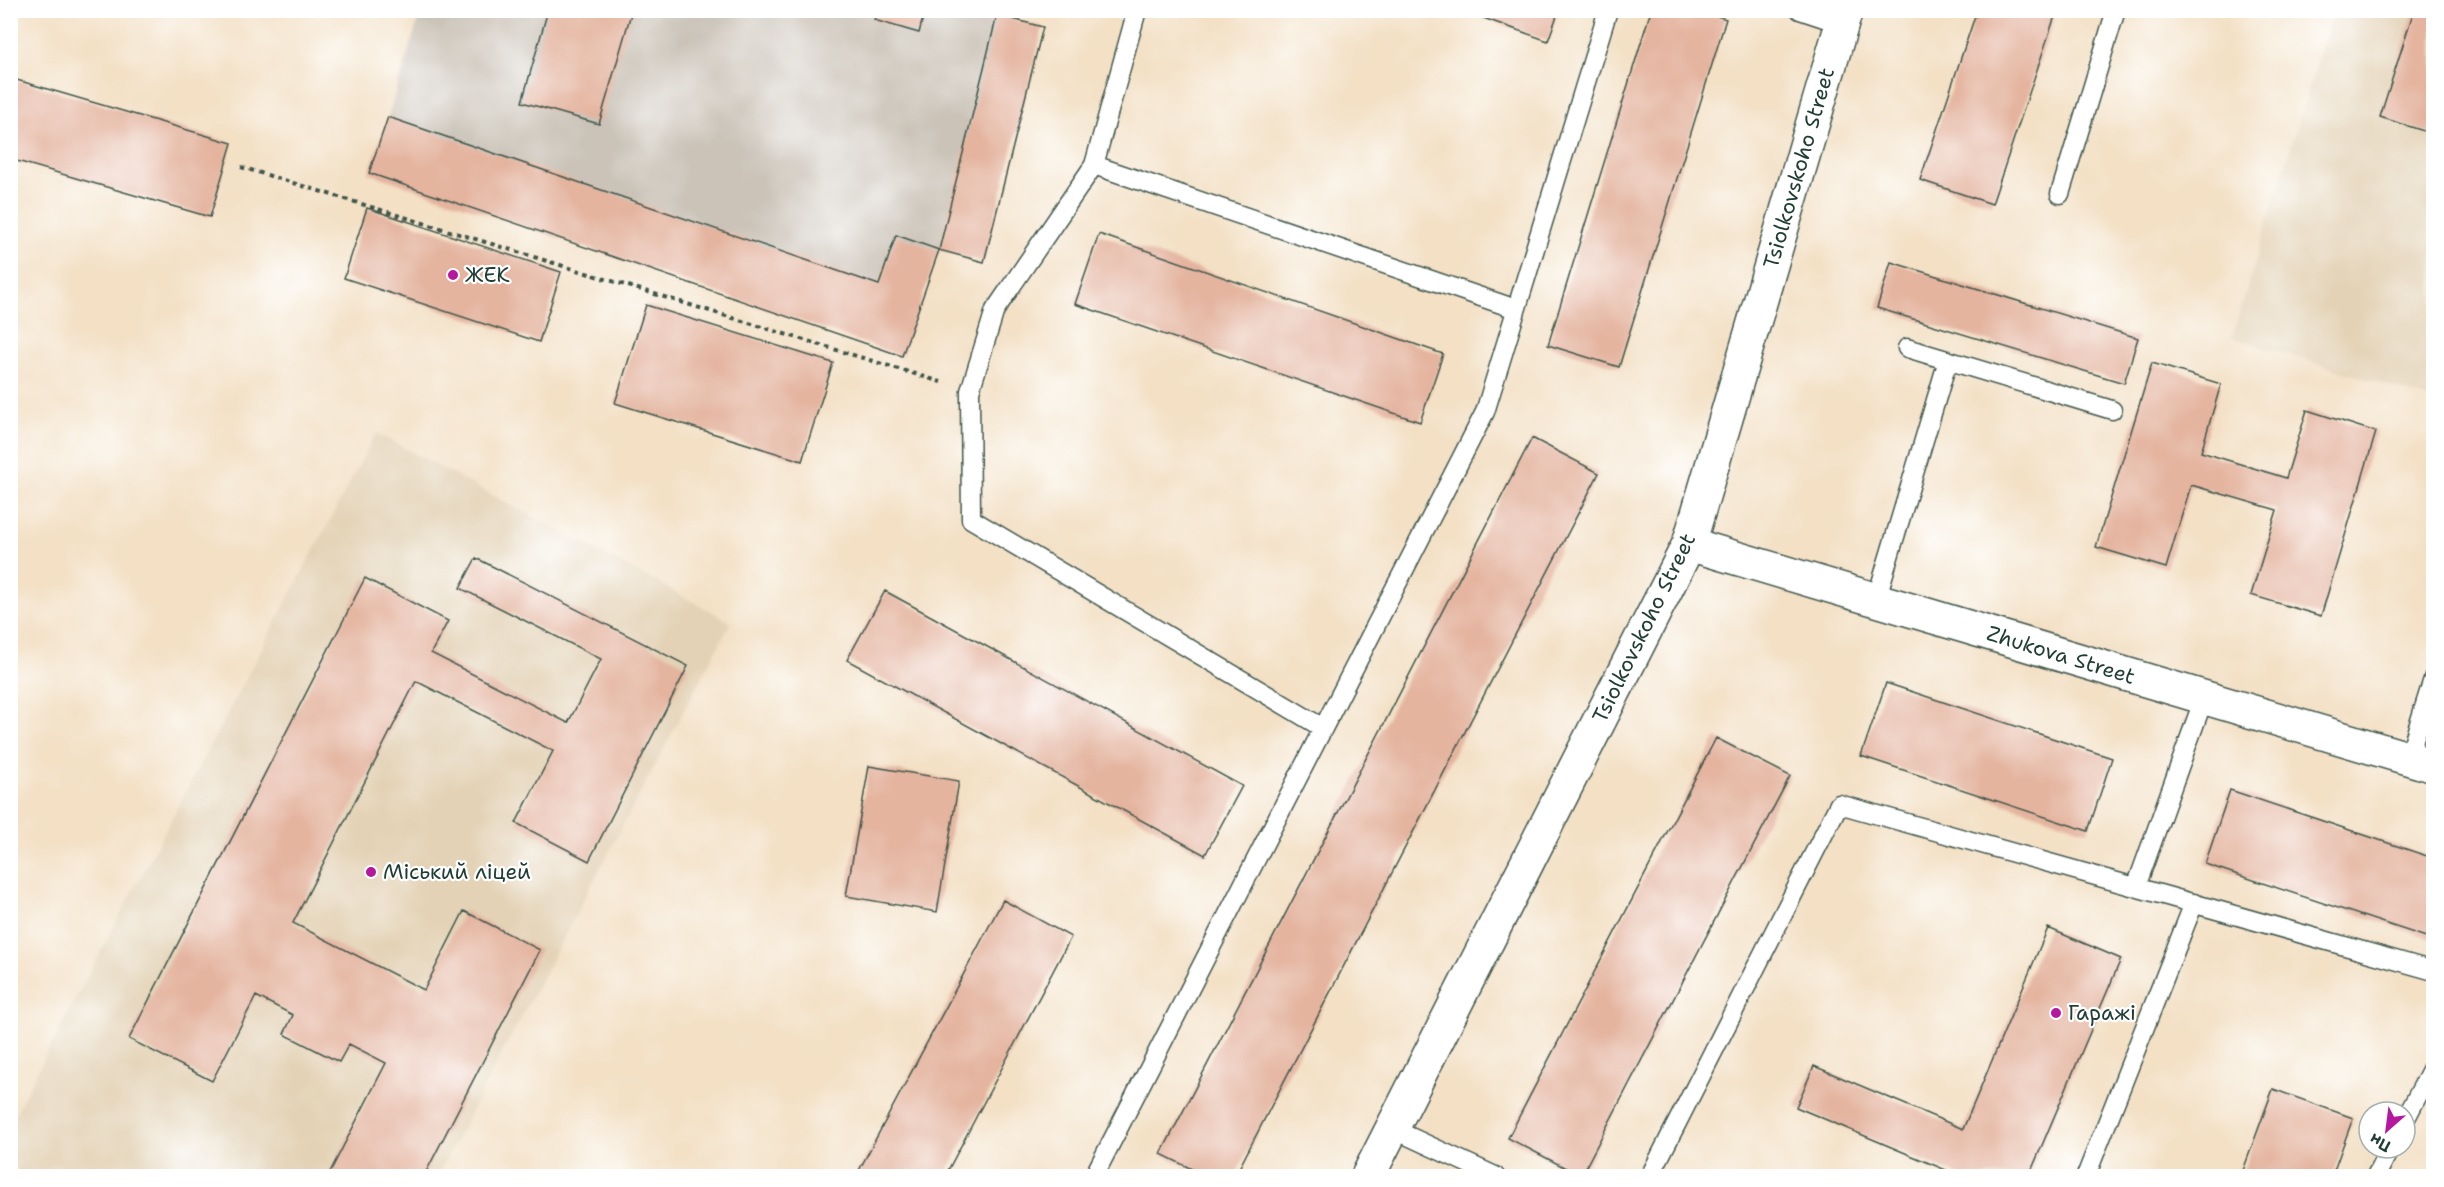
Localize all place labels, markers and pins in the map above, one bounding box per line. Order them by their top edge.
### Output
place label: ЖЕК [465,261,510,289]
marker: ЖЕК [446,268,460,282]
place label: Міський ліцей [383,858,531,886]
marker: Міський ліцей [364,865,378,879]
place label: Гаражі [2068,999,2136,1027]
marker: Гаражі [2049,1006,2063,1020]

